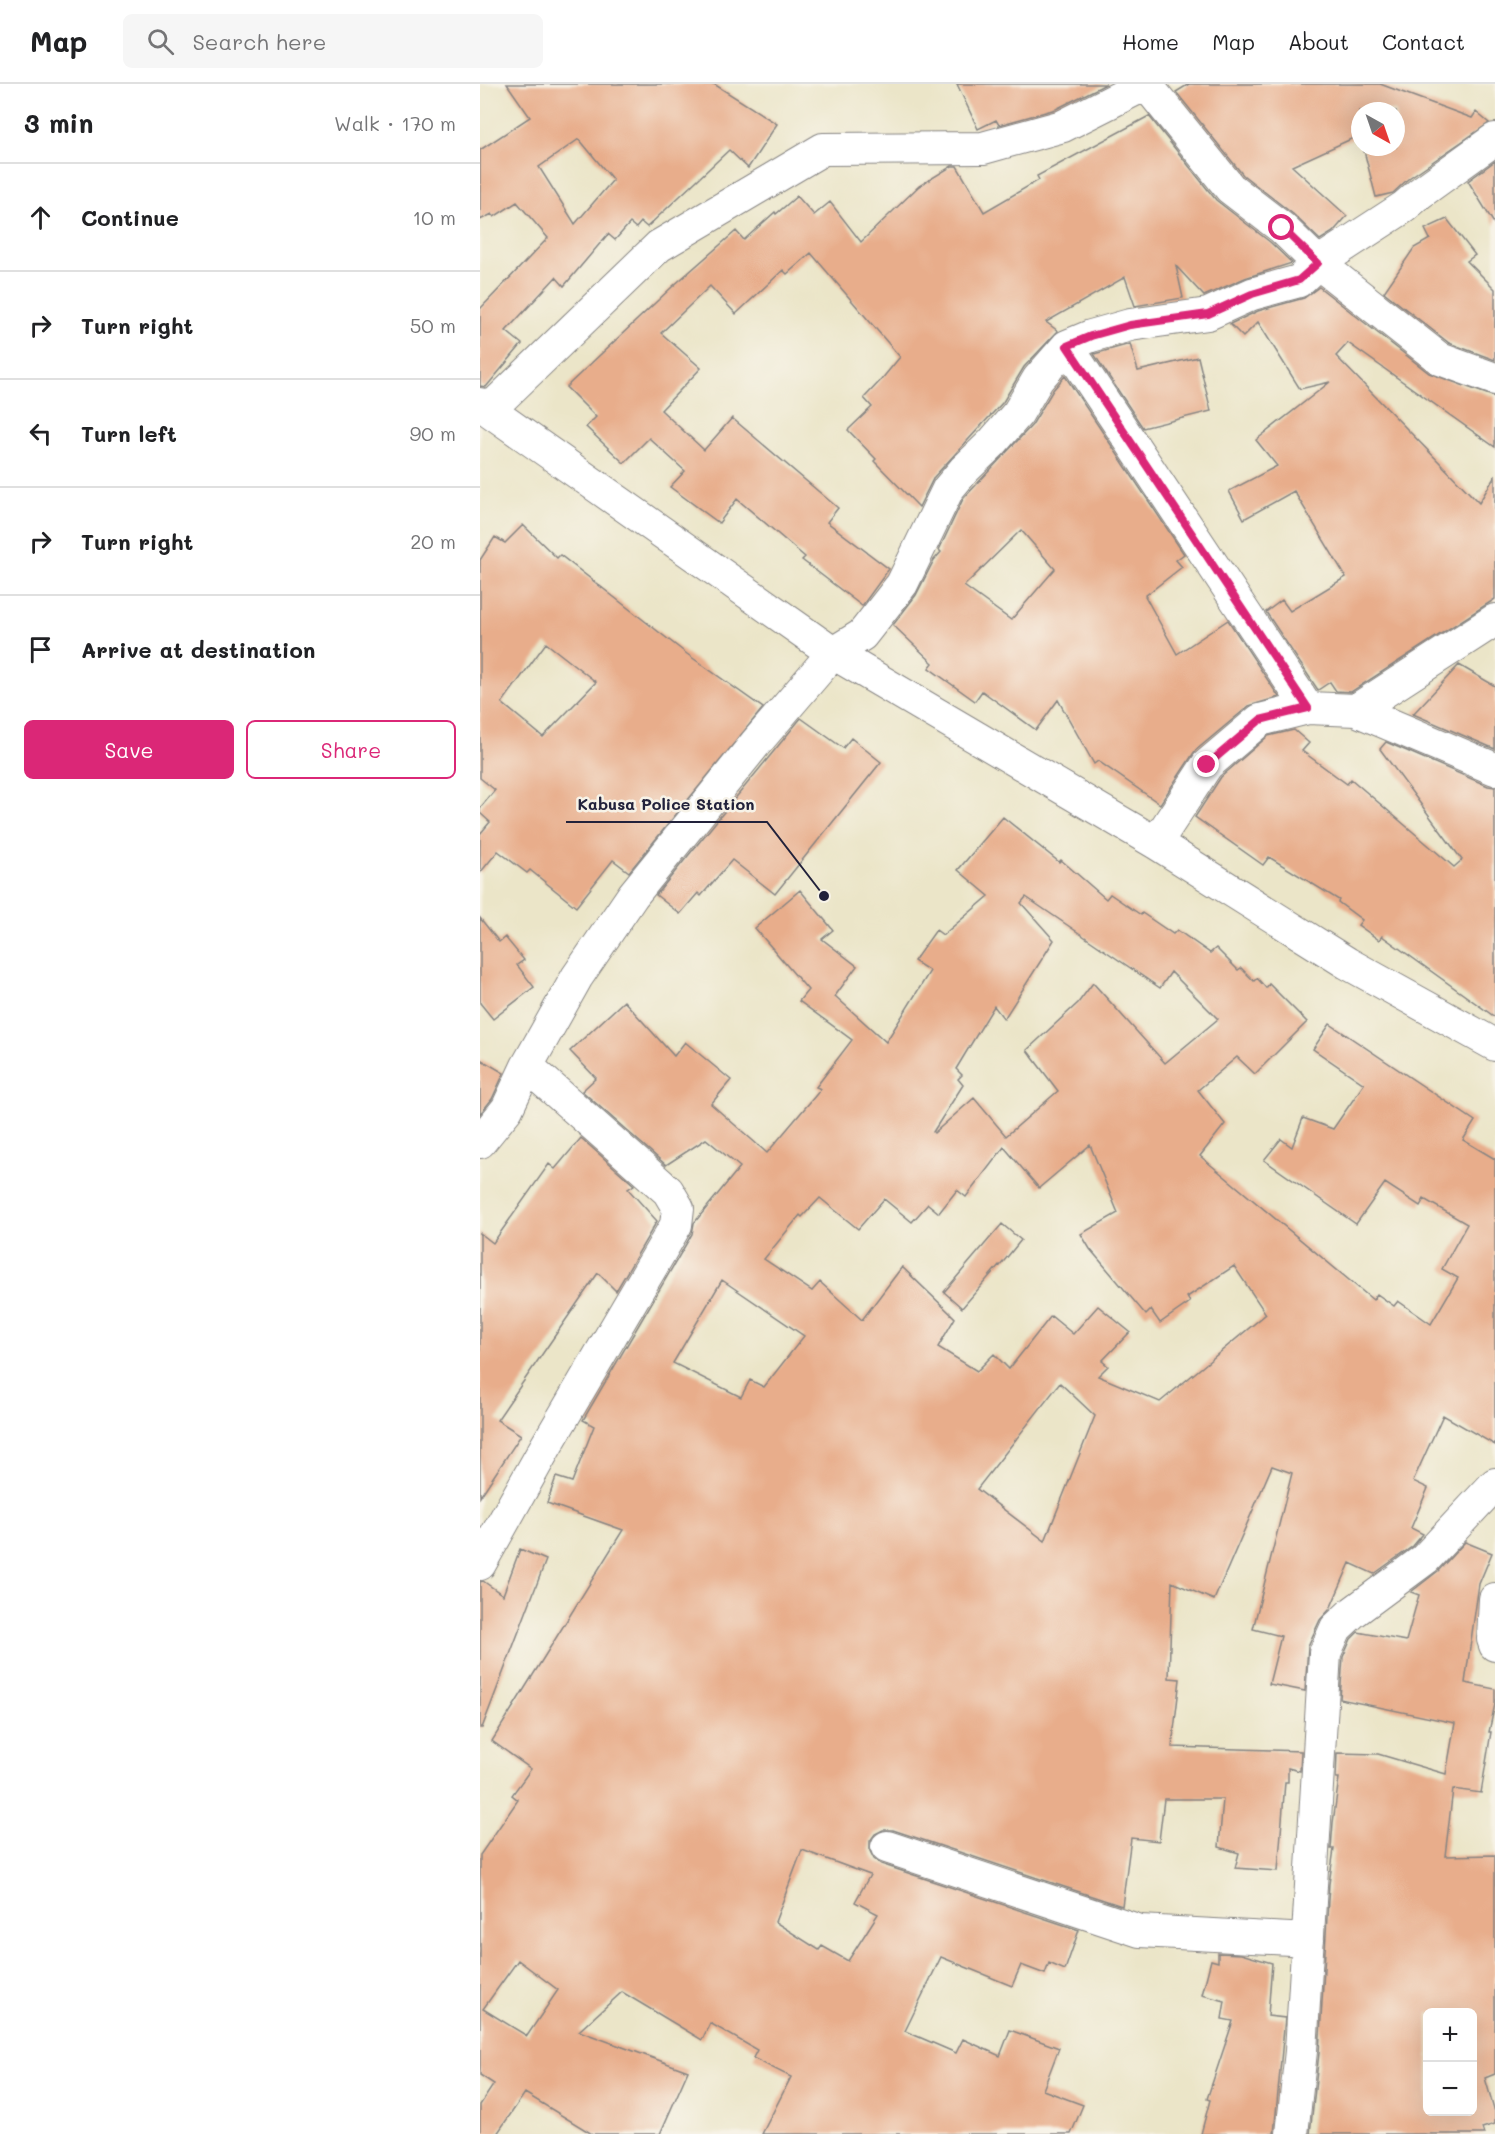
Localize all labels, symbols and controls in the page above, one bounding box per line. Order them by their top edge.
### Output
search box [123,14,543,68]
text: Map [30,23,87,59]
icon: search [144,25,177,58]
text: Search here [192,27,326,56]
text: Home [1122,28,1179,55]
text: Map [1212,28,1255,55]
text: About [1288,28,1349,55]
text: Contact [1382,28,1465,55]
north arrow [1351,102,1405,156]
text: 3 min [24,106,93,140]
text: Walk · 170 m [334,110,456,136]
icon: ahead [24,201,57,234]
text: Continue [81,203,179,232]
text: 10 m [412,204,456,230]
route start [1268,214,1294,240]
icon: right [24,309,57,342]
text: Turn right [81,311,193,340]
text: 50 m [410,312,456,338]
icon: left [24,417,57,450]
text: Turn left [81,419,177,448]
text: 90 m [410,420,456,446]
icon: right [24,525,57,558]
text: Turn right [81,527,193,556]
text: 20 m [410,528,456,554]
icon: arrive [24,633,57,666]
text: Arrive at destination [81,635,316,664]
button: Save [24,720,234,779]
button: Share [246,720,456,779]
route end [1193,751,1219,777]
callout: Kabusa Police Station [566,788,767,822]
text: Kabusa Police Station [578,793,754,814]
map controls [1423,2008,1477,2116]
button: + [1423,2008,1477,2062]
button: − [1423,2062,1477,2116]

